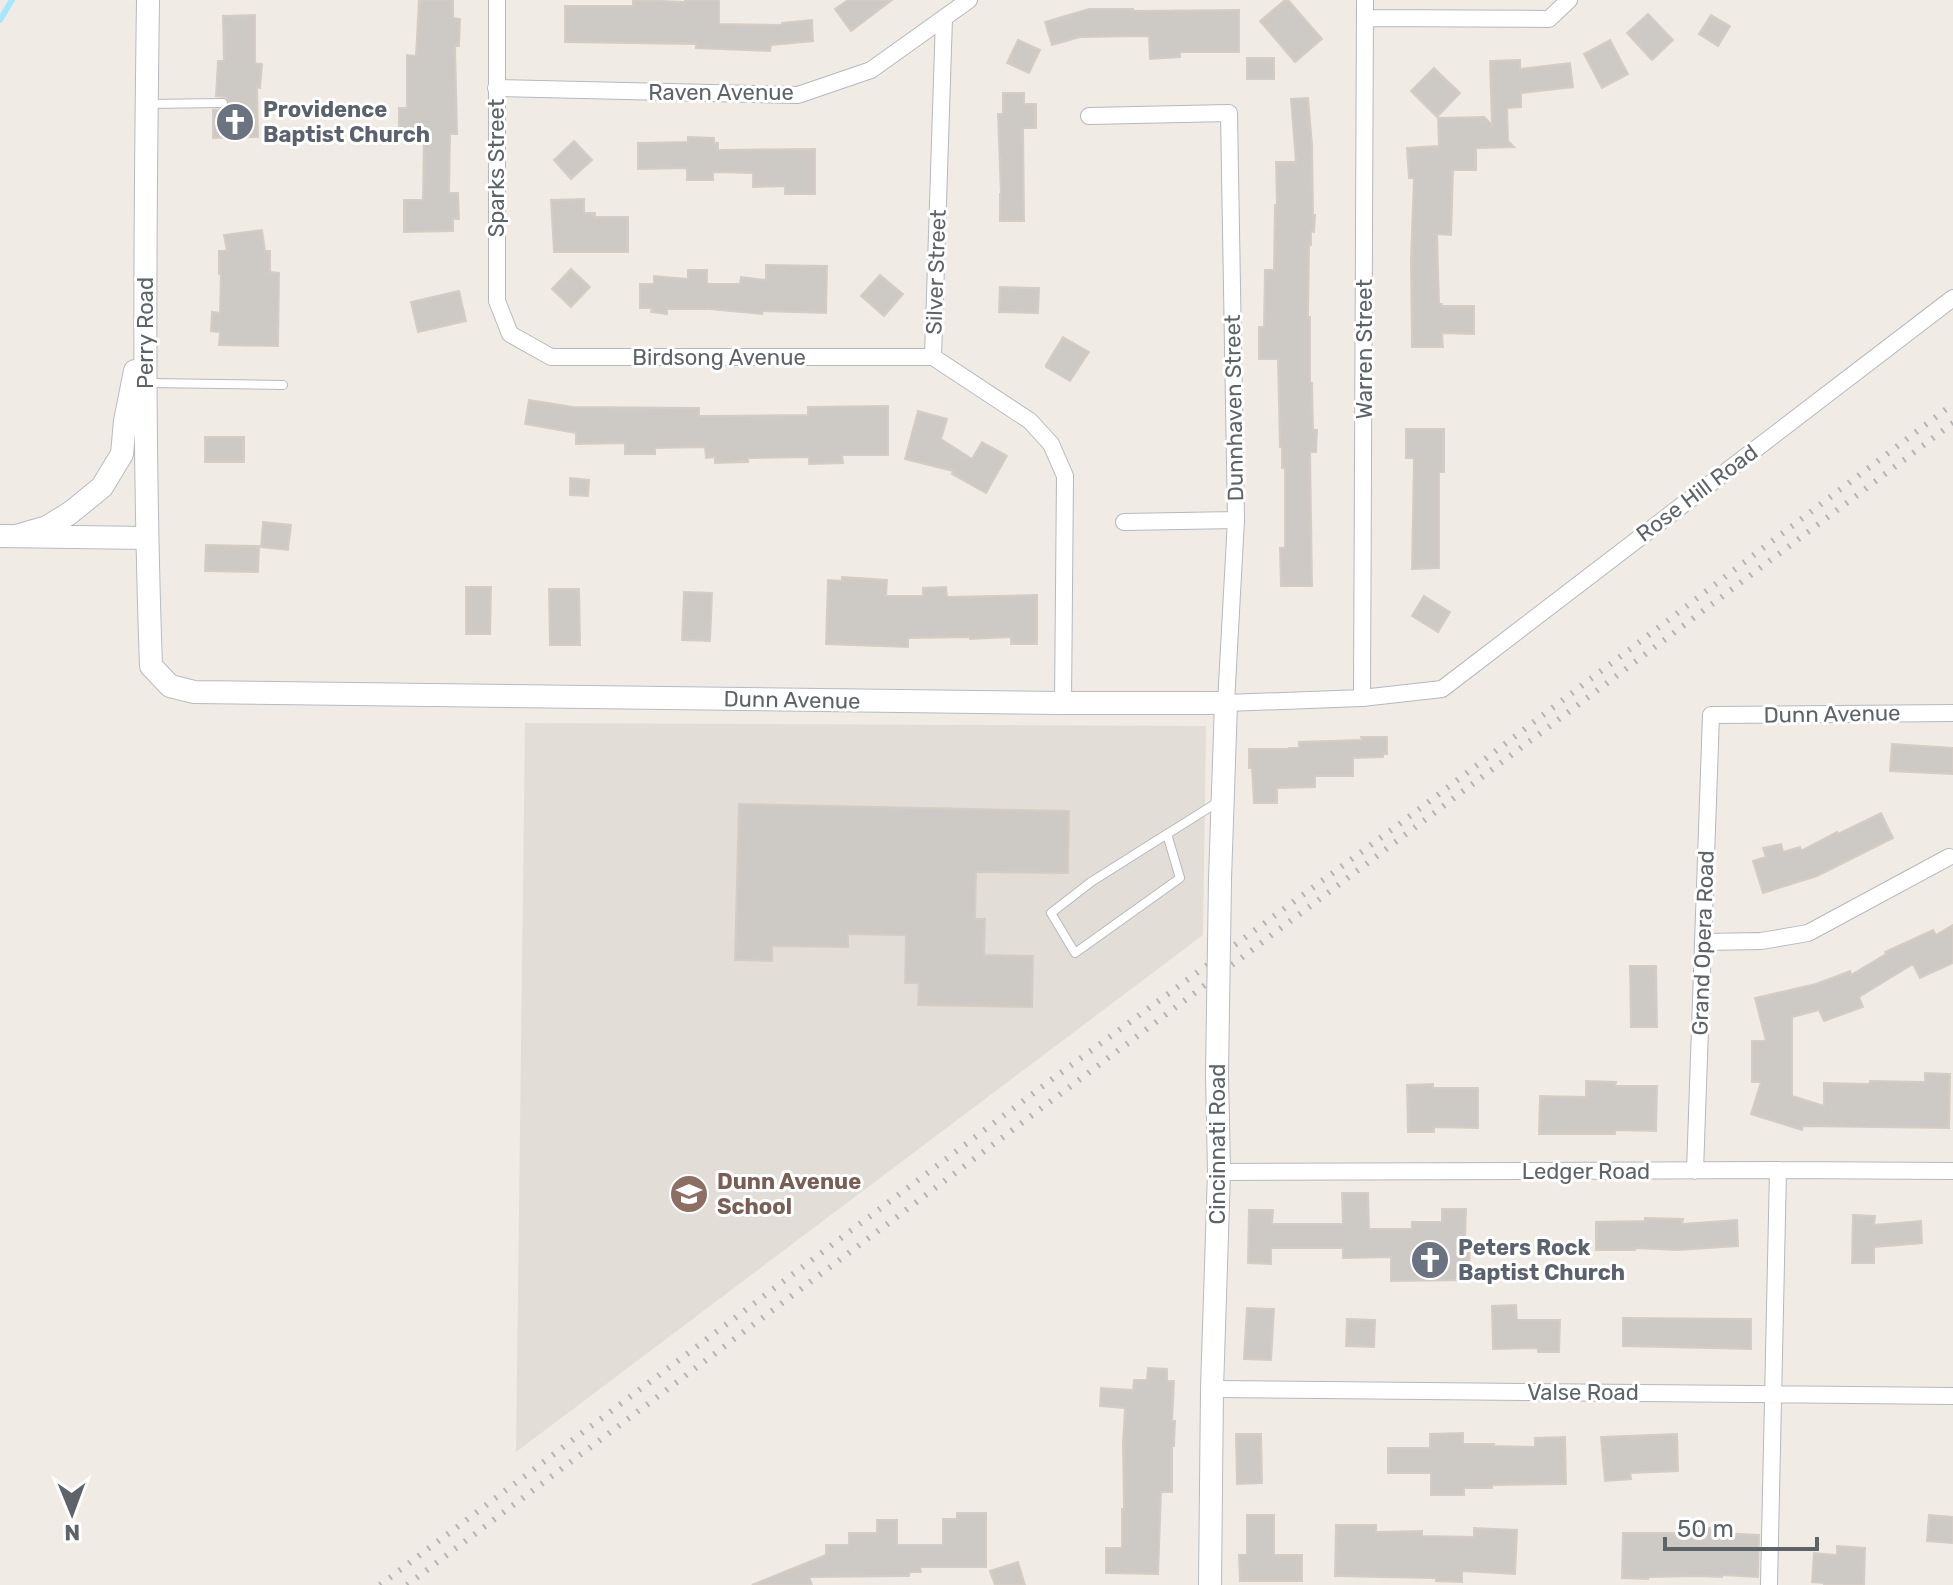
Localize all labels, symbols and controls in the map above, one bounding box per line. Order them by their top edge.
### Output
street label: Raven Avenue [648,79,794,106]
place label: Providence Baptist Church [263,96,430,148]
street label: Sparks Street [483,98,510,237]
church icon: Providence Baptist Church [214,101,256,143]
street label: Silver Street [920,209,952,335]
street label: Perry Road [132,277,159,389]
street label: Warren Street [1351,278,1378,419]
street label: Dunnhaven Street [1219,314,1249,502]
street label: Birdsong Avenue [632,344,806,371]
street label: Rose Hill Road [1631,439,1763,547]
street label: Dunn Avenue [723,685,861,715]
street label: Dunn Avenue [1763,699,1901,729]
street label: Grand Opera Road [1686,850,1720,1036]
street label: Cincinnati Road [1204,1064,1231,1224]
street label: Ledger Road [1522,1158,1650,1185]
place label: Dunn Avenue School [717,1168,861,1220]
school or university icon: Dunn Avenue School [668,1173,710,1215]
place label: Peters Rock Baptist Church [1458,1234,1625,1286]
church icon: Peters Rock Baptist Church [1409,1239,1451,1281]
street label: Valse Road [1527,1379,1639,1406]
north arrow [32,1473,112,1553]
scale bar [1665,1501,1817,1551]
text: 50 m [1677,1515,1734,1543]
text: N [64,1519,80,1546]

